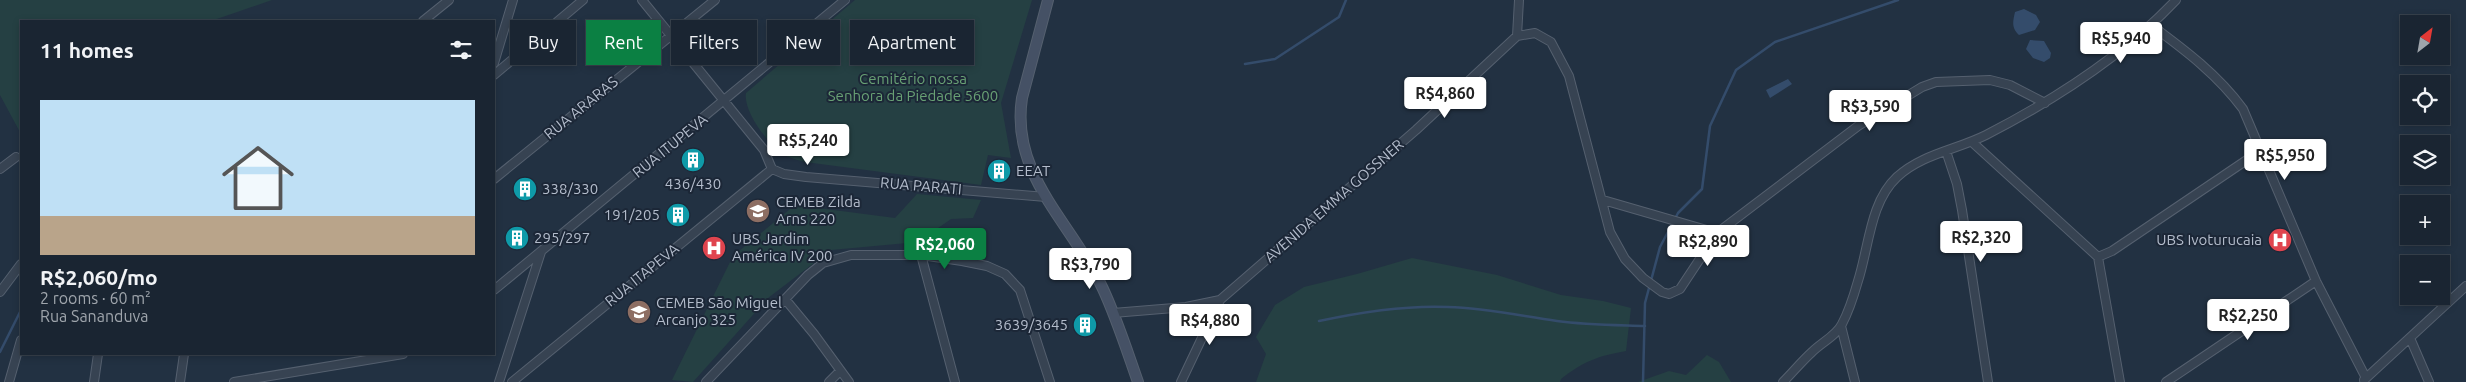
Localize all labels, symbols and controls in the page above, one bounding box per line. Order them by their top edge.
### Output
north arrow [2400,15,2450,65]
map controls [2400,15,2450,305]
chip: Buy [510,20,576,65]
chip: Rent [586,20,661,65]
chip: Filters [671,20,757,65]
chip: New [767,20,840,65]
chip: Apartment [850,20,974,65]
pin: R$5,940 [2075,22,2167,64]
text: R$5,940 [2091,29,2151,47]
icon: filters [447,36,475,64]
text: 11 homes [40,38,134,62]
park label: Cemitério nossa Senhora da Piedade 5600 [828,70,998,104]
street label: RUA ARARAS [540,73,621,142]
button: locate [2400,75,2450,125]
pin: R$4,860 [1399,76,1491,119]
text: R$4,860 [1415,84,1475,102]
pin: R$3,590 [1824,90,1916,132]
text: R$3,590 [1840,97,1900,115]
street label: RUA ITUPEVA [629,110,711,181]
pin: R$5,240 [762,124,854,166]
text: R$5,240 [778,131,838,149]
icon: home [213,133,303,223]
button: layers [2400,135,2450,185]
street label: AVENIDA EMMA GOSSNER [1261,136,1407,266]
pin: R$5,950 [2239,138,2331,181]
text: R$5,950 [2255,146,2315,164]
building icon: 436/430 [680,147,706,173]
building icon: EEAT [986,158,1012,184]
place label: EEAT [1016,162,1051,179]
street label: RUA PARATI [880,173,962,198]
place label: 436/430 [665,175,721,192]
building icon: 338/330 [512,176,538,202]
place label: 338/330 [542,180,598,197]
place label: CEMEB Zilda Arns 220 [776,193,861,227]
button: + [2400,195,2450,245]
school or university icon: CEMEB Zilda Arns 220 [745,198,771,224]
building icon: 191/205 [665,202,691,228]
place label: 191/205 [604,206,660,223]
pin: R$2,320 [1935,220,2027,263]
pin: R$2,890 [1662,224,1754,267]
building icon: 295/297 [504,225,530,251]
hospital icon: UBS Ivoturucaia [2267,227,2293,253]
pin: R$2,060 [899,228,991,270]
text: R$2,320 [1951,228,2011,246]
place label: 295/297 [534,229,590,246]
place label: UBS Jardim América IV 200 [732,230,833,264]
place label: UBS Ivoturucaia [2156,231,2262,248]
text: R$2,890 [1678,232,1738,250]
hospital icon: UBS Jardim América IV 200 [701,235,727,261]
text: R$2,060 [915,235,975,253]
street label: RUA ITAPEVA [601,240,682,309]
pin: R$3,790 [1044,248,1136,290]
text: R$3,790 [1060,255,1120,273]
button: − [2400,255,2450,305]
text: R$2,060/mo [40,265,158,289]
text: 2 rooms · 60 m² [40,289,151,307]
place label: CEMEB São Miguel Arcanjo 325 [656,294,782,328]
pin: R$2,250 [2202,298,2294,341]
school or university icon: CEMEB São Miguel Arcanjo 325 [626,299,652,325]
pin: R$4,880 [1164,304,1256,346]
text: R$2,250 [2218,306,2278,324]
text: Rua Sananduva [40,307,149,325]
text: R$4,880 [1180,311,1240,329]
building icon: 3639/3645 [1072,312,1098,338]
place label: 3639/3645 [995,316,1068,333]

